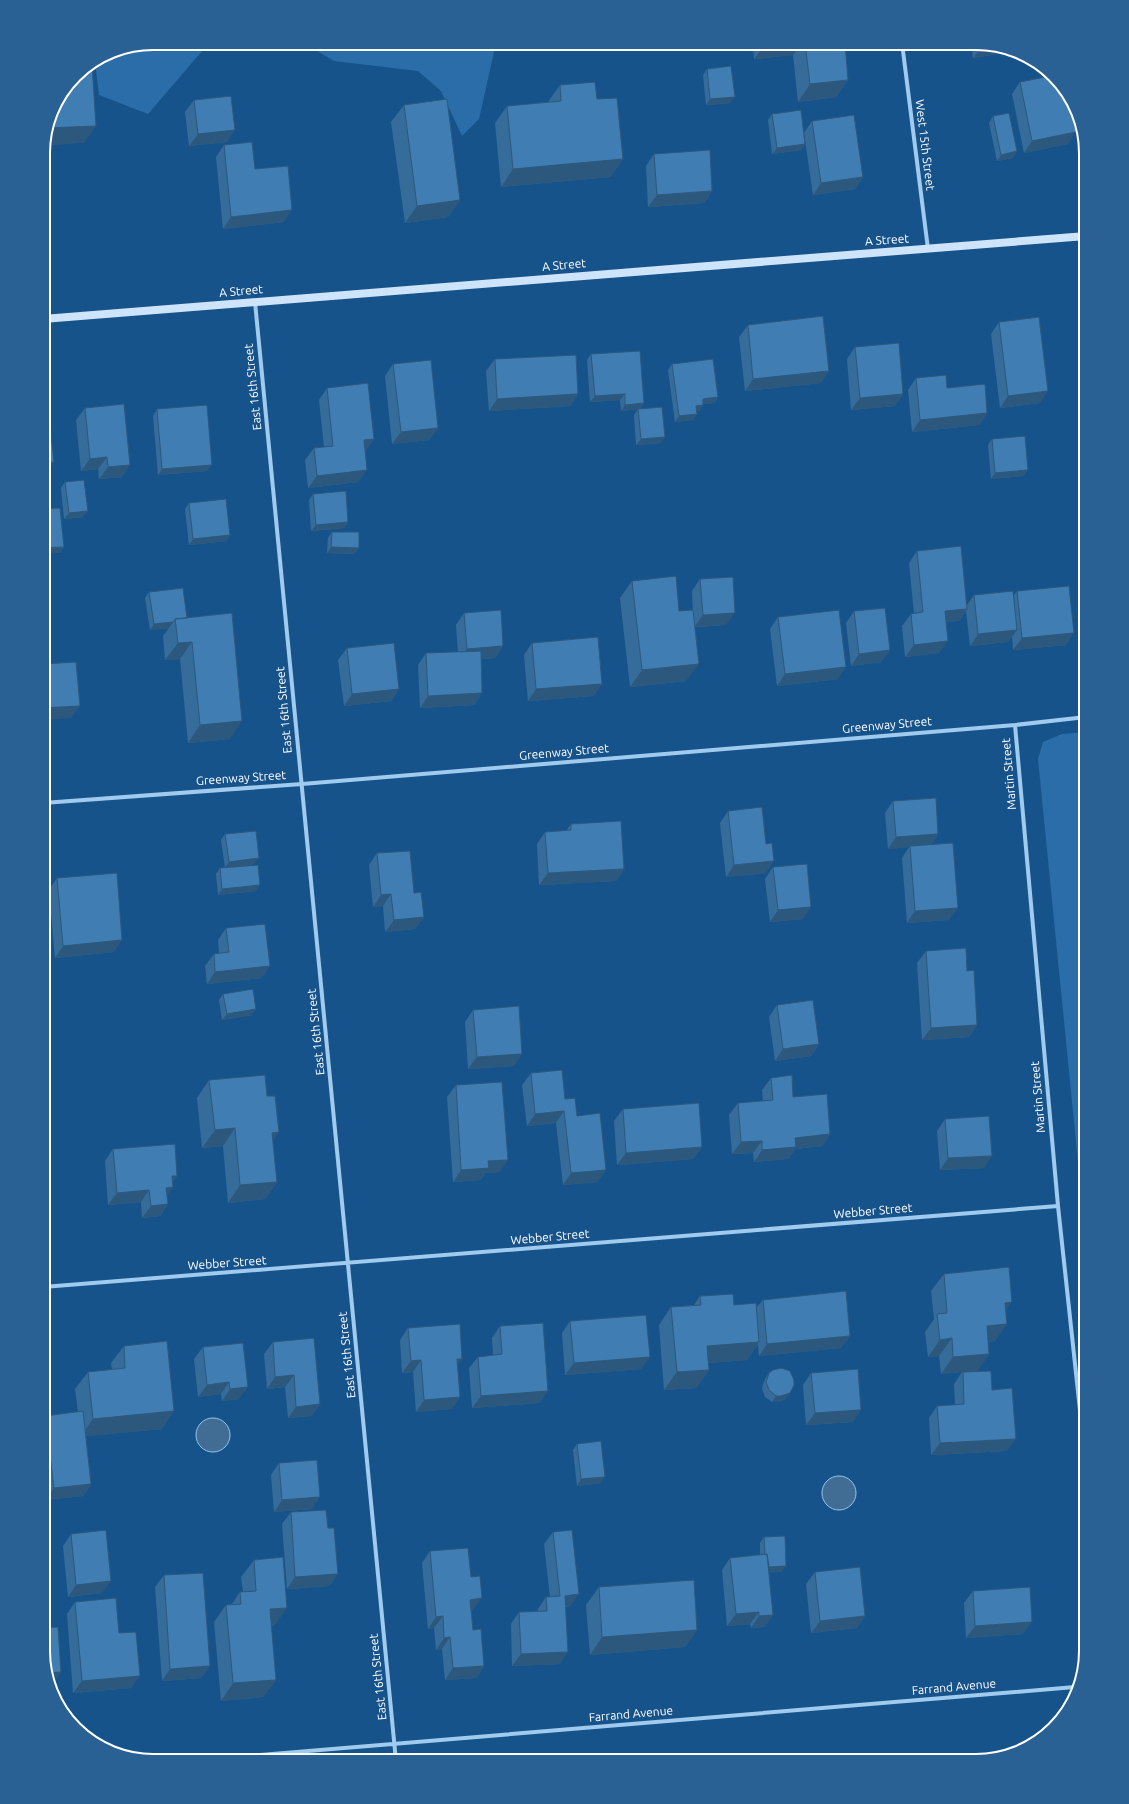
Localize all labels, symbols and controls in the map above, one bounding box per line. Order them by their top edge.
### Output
street label: West 15th Street [913,99,938,191]
street label: A Street [865,231,910,248]
street label: A Street [541,256,587,273]
street label: A Street [218,282,264,299]
street label: East 16th Street [241,343,264,431]
street label: East 16th Street [273,666,294,754]
street label: Greenway Street [842,714,933,735]
street label: Martin Street [999,737,1018,810]
street label: Greenway Street [519,741,610,762]
street label: Greenway Street [196,768,287,787]
street label: East 16th Street [304,988,327,1076]
street label: Martin Street [1028,1060,1047,1133]
street label: Webber Street [833,1201,913,1220]
street label: Webber Street [510,1227,590,1246]
street label: Webber Street [187,1253,267,1272]
street label: East 16th Street [335,1311,358,1399]
street label: East 16th Street [366,1633,389,1721]
street label: Farrand Avenue [911,1676,997,1697]
street label: Farrand Avenue [588,1703,674,1724]

